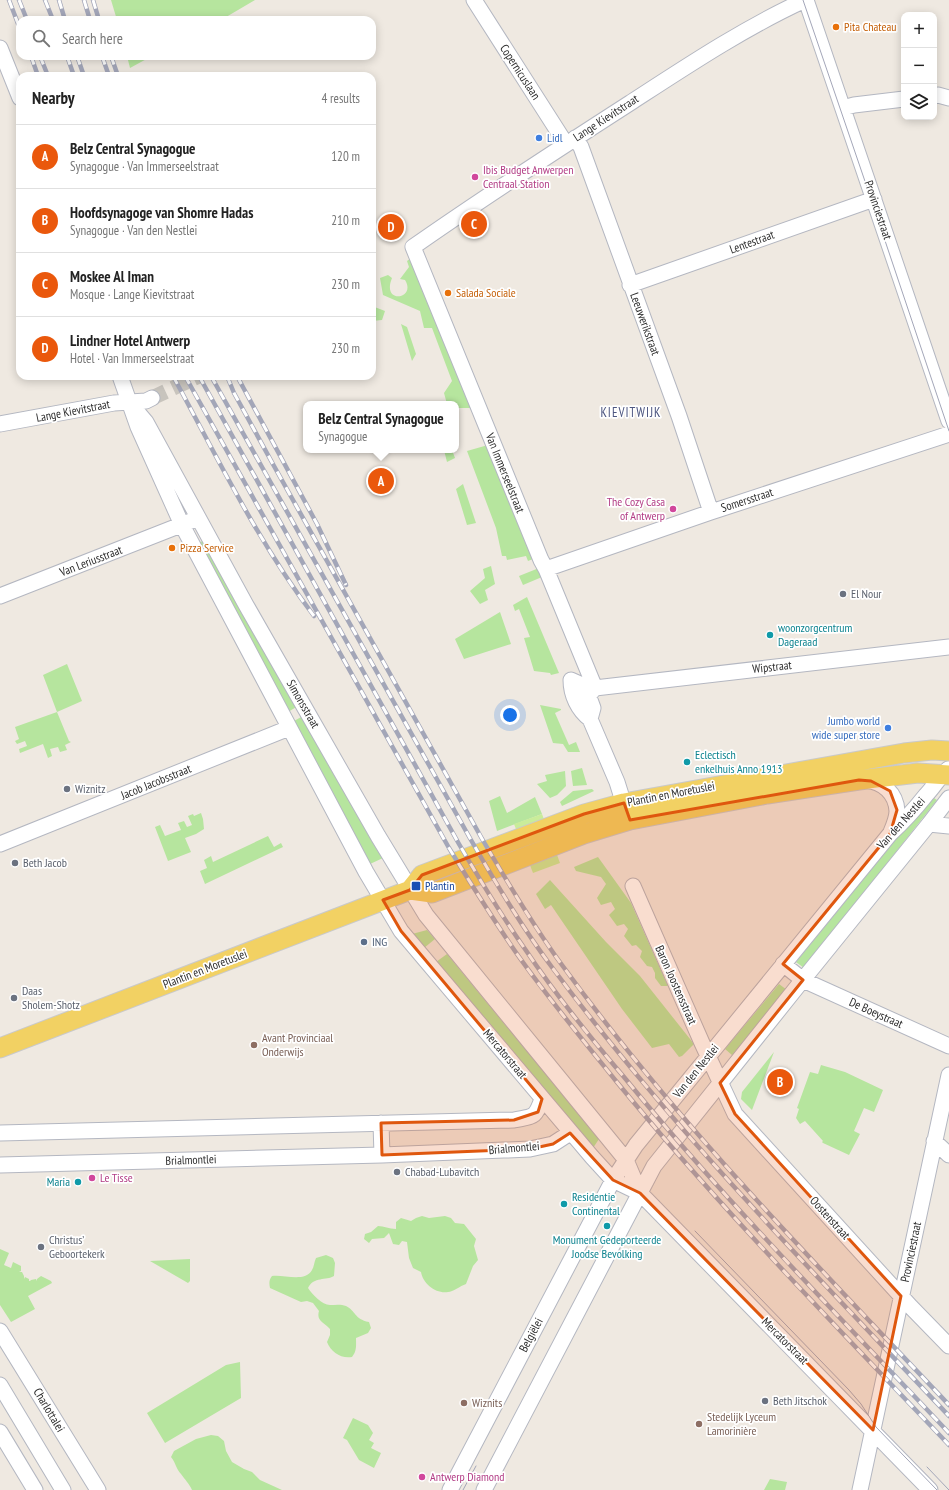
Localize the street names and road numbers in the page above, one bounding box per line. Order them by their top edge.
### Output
street label: Copernicuslaan [497,41,544,102]
street label: Lange Kievitstraat [570,91,642,144]
street label: Provinciestraat [861,178,896,242]
street label: Lentestraat [727,226,777,257]
street label: Leeuwerikstraat [627,290,664,358]
street label: Lange Kievitstraat [35,396,112,425]
street label: Van Immerseelstraat [482,430,529,515]
street label: Somersstraat [719,484,775,515]
street label: Van Leriusstraat [56,541,125,580]
street label: Wipstraat [752,657,793,676]
street label: Simonsstraat [284,677,324,731]
street label: Jacob Jacobsstraat [118,760,194,803]
street label: Plantin en Moretuslei [626,778,716,809]
street label: Van den Nestlei [873,794,928,852]
street label: Baron Joostensstraat [652,943,701,1027]
street label: Plantin en Moretuslei [161,946,249,991]
street label: De Boeystraat [847,994,906,1031]
street label: Mercatorstraat [480,1026,531,1082]
street label: Van den Nestlei [669,1041,722,1101]
street label: Brialmontlei [488,1138,540,1157]
street label: Brialmontlei [165,1151,217,1168]
street label: Oostenstraat [807,1193,854,1243]
street label: Provinciestraat [897,1220,924,1283]
street label: Mercatorstraat [759,1314,812,1368]
street label: Belgiëlei [515,1315,546,1354]
street label: Charlottalei [30,1385,68,1434]

